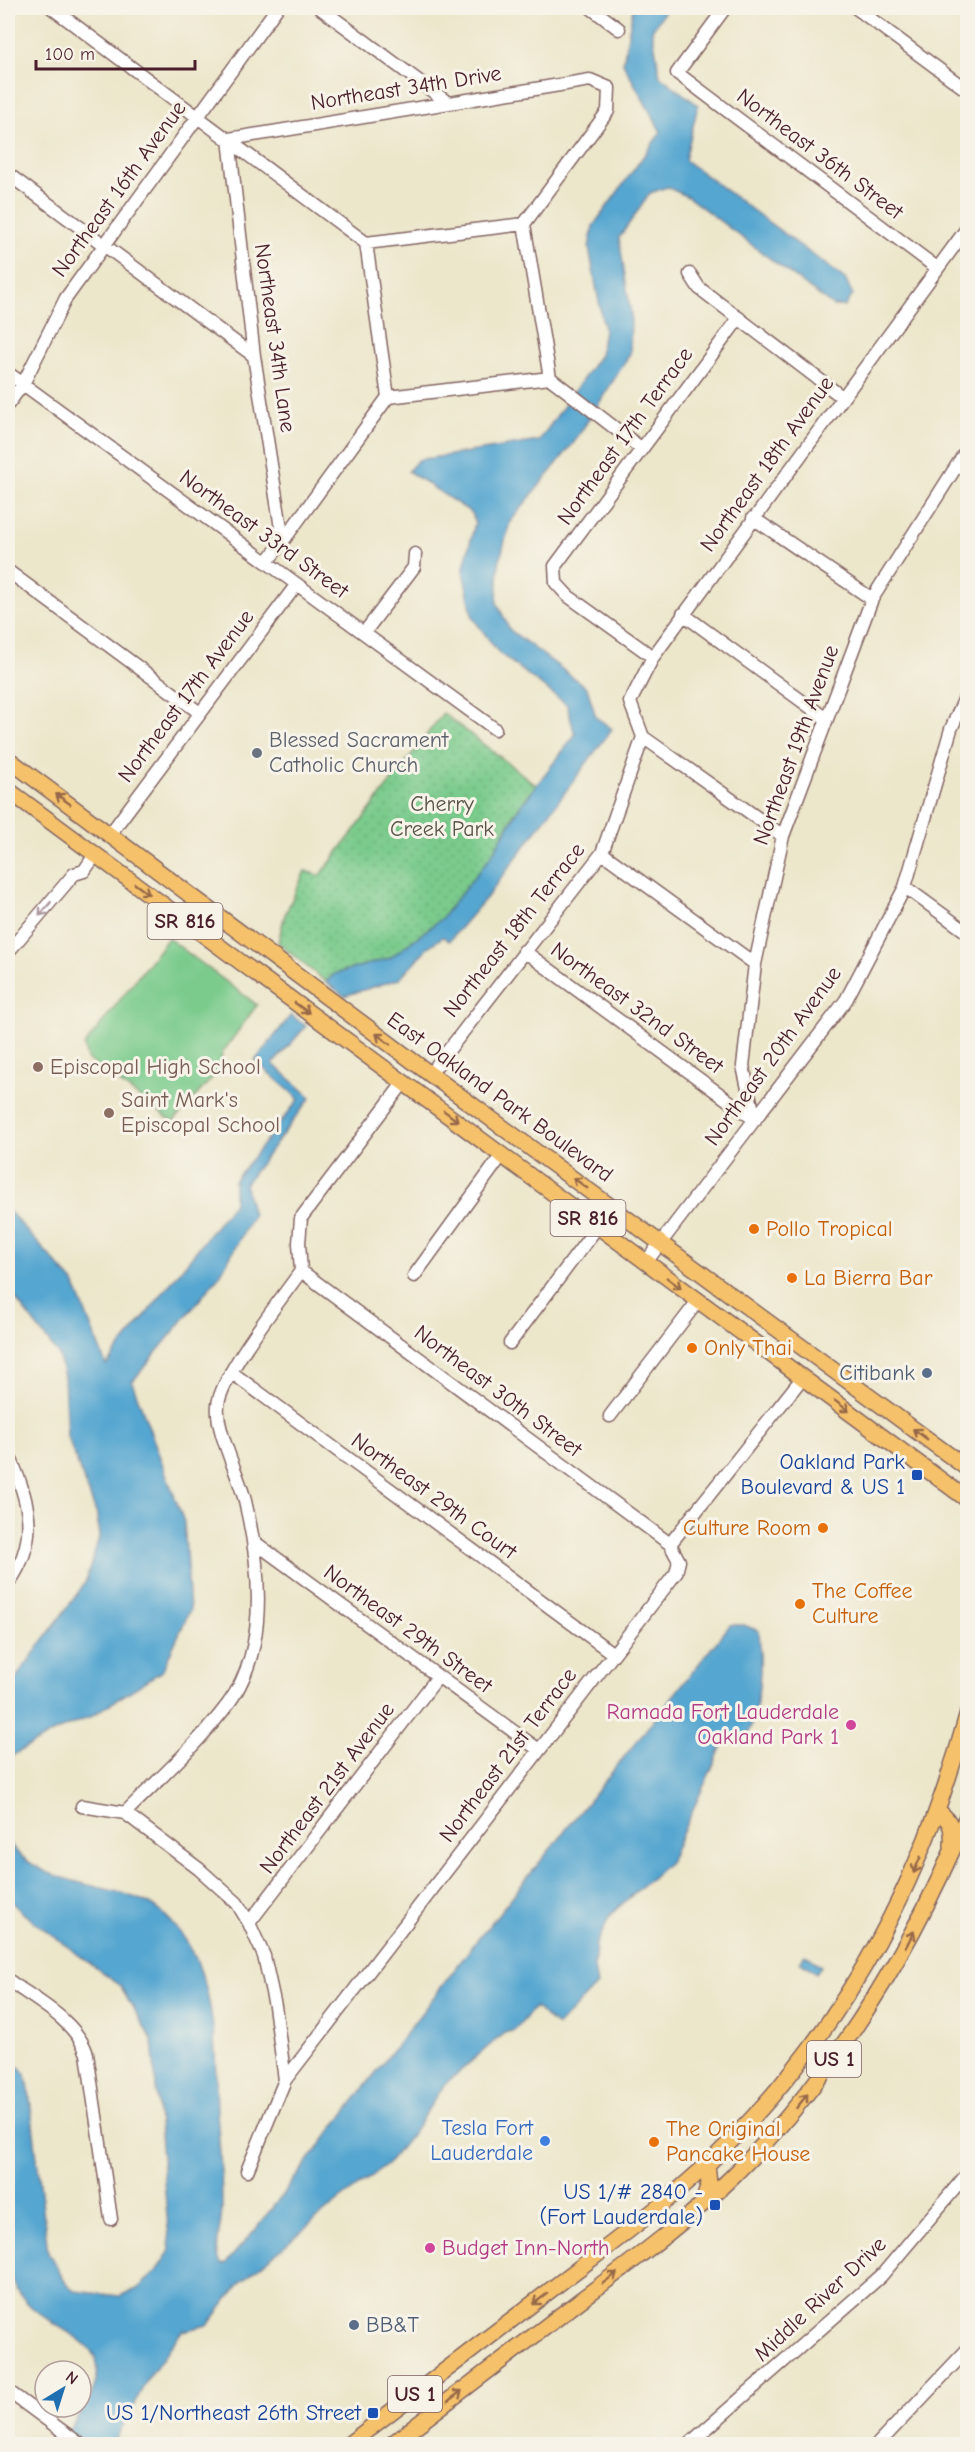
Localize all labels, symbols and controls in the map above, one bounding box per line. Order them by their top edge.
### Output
scale bar [36,33,195,71]
text: 100 m [45,44,95,65]
street label: Northeast 34th Drive [309,60,503,116]
street label: Northeast 36th Street [732,83,909,225]
street label: Northeast 16th Avenue [46,96,192,282]
street label: Northeast 34th Lane [249,242,301,434]
street label: Northeast 17th Terrace [552,342,698,530]
street label: Northeast 18th Avenue [695,371,839,557]
street label: Northeast 33rd Street [174,464,354,604]
street label: Northeast 17th Avenue [113,604,259,788]
street label: Northeast 19th Avenue [748,641,844,849]
place label: Blessed Sacrament Catholic Church [269,727,449,778]
marker: Blessed Sacrament Catholic Church [250,746,264,760]
park label: Cherry Creek Park [390,791,494,842]
one-way arrow [55,793,71,806]
street label: Northeast 18th Terrace [438,838,590,1022]
one-way arrow [133,883,149,896]
one-way arrow [38,901,52,916]
road number: SR 816 [148,903,222,939]
street label: Northeast 32nd Street [546,937,729,1080]
street label: Northeast 20th Avenue [699,961,847,1151]
one-way arrow [293,1002,309,1014]
street label: East Oakland Park Boulevard [382,1006,618,1188]
one-way arrow [375,1032,391,1045]
place label: Episcopal High School [50,1054,261,1080]
marker: Episcopal High School [31,1060,45,1074]
place label: Saint Mark's Episcopal School [121,1087,280,1138]
marker: Saint Mark's Episcopal School [102,1106,116,1120]
one-way arrow [442,1110,458,1123]
one-way arrow [572,1177,588,1189]
road number: SR 816 [550,1200,626,1236]
place label: Pollo Tropical [766,1216,893,1242]
marker: Pollo Tropical [747,1222,761,1236]
place label: La Bierra Bar [804,1265,933,1291]
marker: La Bierra Bar [785,1271,799,1285]
one-way arrow [666,1277,682,1290]
street label: Northeast 30th Street [409,1319,588,1463]
place label: Only Thai [704,1335,792,1361]
marker: Only Thai [685,1341,699,1355]
place label: Citibank [839,1360,915,1386]
marker: Citibank [920,1366,934,1380]
one-way arrow [833,1399,849,1412]
street label: Northeast 29th Court [346,1427,522,1565]
one-way arrow [913,1428,929,1440]
place label: Oakland Park Boulevard & US 1 [741,1449,905,1500]
marker: Oakland Park Boulevard & US 1 [910,1468,924,1482]
place label: Culture Room [683,1515,811,1541]
marker: Culture Room [816,1521,830,1535]
street label: Northeast 29th Street [319,1559,498,1699]
place label: The Coffee Culture [812,1578,913,1629]
marker: The Coffee Culture [793,1597,807,1611]
street label: Northeast 21st Terrace [434,1663,582,1847]
street label: Northeast 21st Avenue [254,1697,400,1879]
place label: Ramada Fort Lauderdale Oakland Park 1 [607,1699,839,1750]
marker: Ramada Fort Lauderdale Oakland Park 1 [844,1718,858,1732]
one-way arrow [910,1856,921,1874]
one-way arrow [905,1931,917,1949]
road number: US 1 [807,2041,861,2077]
one-way arrow [795,2093,808,2109]
place label: Tesla Fort Lauderdale [430,2115,534,2166]
place label: The Original Pancake House [666,2116,810,2167]
marker: Tesla Fort Lauderdale [538,2134,552,2148]
marker: The Original Pancake House [647,2135,661,2149]
place label: US 1/# 2840 - (Fort Lauderdale) [539,2179,703,2230]
marker: US 1/# 2840 - (Fort Lauderdale) [708,2198,722,2212]
street label: Middle River Drive [749,2231,891,2367]
place label: Budget Inn-North [442,2235,610,2261]
marker: Budget Inn-North [423,2241,437,2255]
one-way arrow [601,2272,617,2284]
one-way arrow [532,2292,548,2305]
place label: BB&T [366,2312,419,2338]
marker: BB&T [347,2318,361,2332]
north arrow [33,2359,93,2419]
text: N [62,2368,81,2388]
road number: US 1 [388,2376,442,2412]
one-way arrow [446,2390,462,2403]
place label: US 1/Northeast 26th Street [106,2400,362,2426]
marker: US 1/Northeast 26th Street [366,2406,380,2420]

